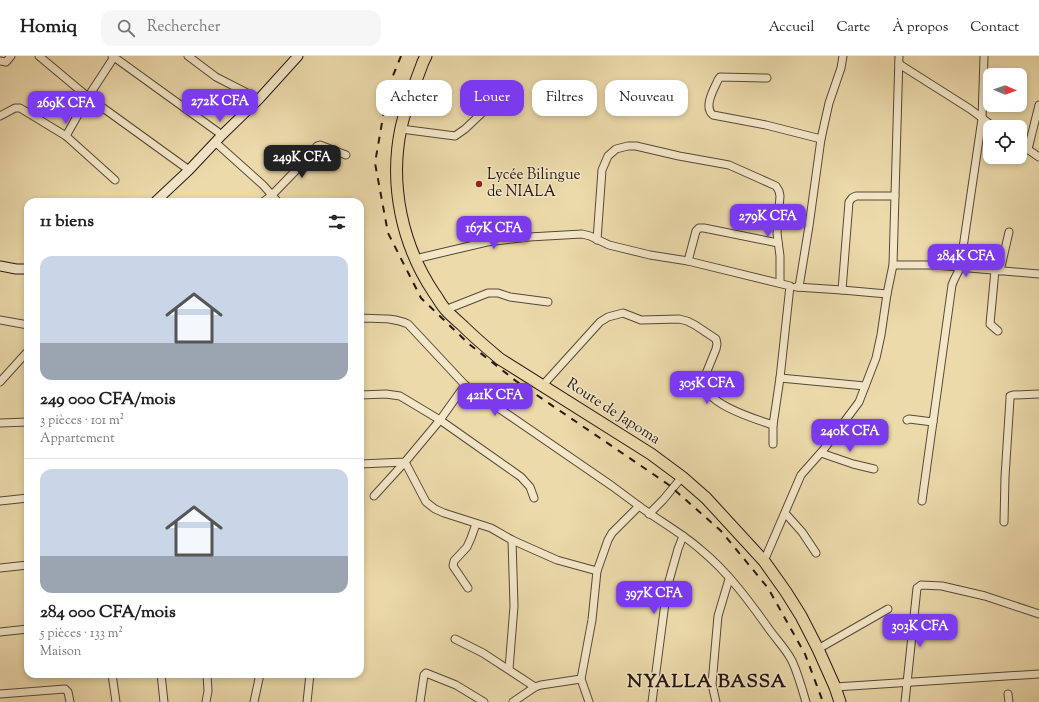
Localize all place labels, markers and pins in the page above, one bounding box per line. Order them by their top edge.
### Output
pin: 272K CFA [179,89,261,123]
pin: 269K CFA [25,91,107,125]
pin: 249K CFA [261,145,343,179]
place label: Lycée Bilingue de NIALA [487,165,581,203]
marker: Lycée Bilingue de NIALA [474,179,484,189]
pin: 279K CFA [727,204,809,238]
pin: 167K CFA [453,216,535,250]
pin: 284K CFA [925,244,1007,278]
pin: 305K CFA [666,371,748,405]
pin: 421K CFA [454,383,536,417]
pin: 240K CFA [809,419,891,453]
pin: 397K CFA [613,581,695,615]
pin: 303K CFA [879,614,961,648]

